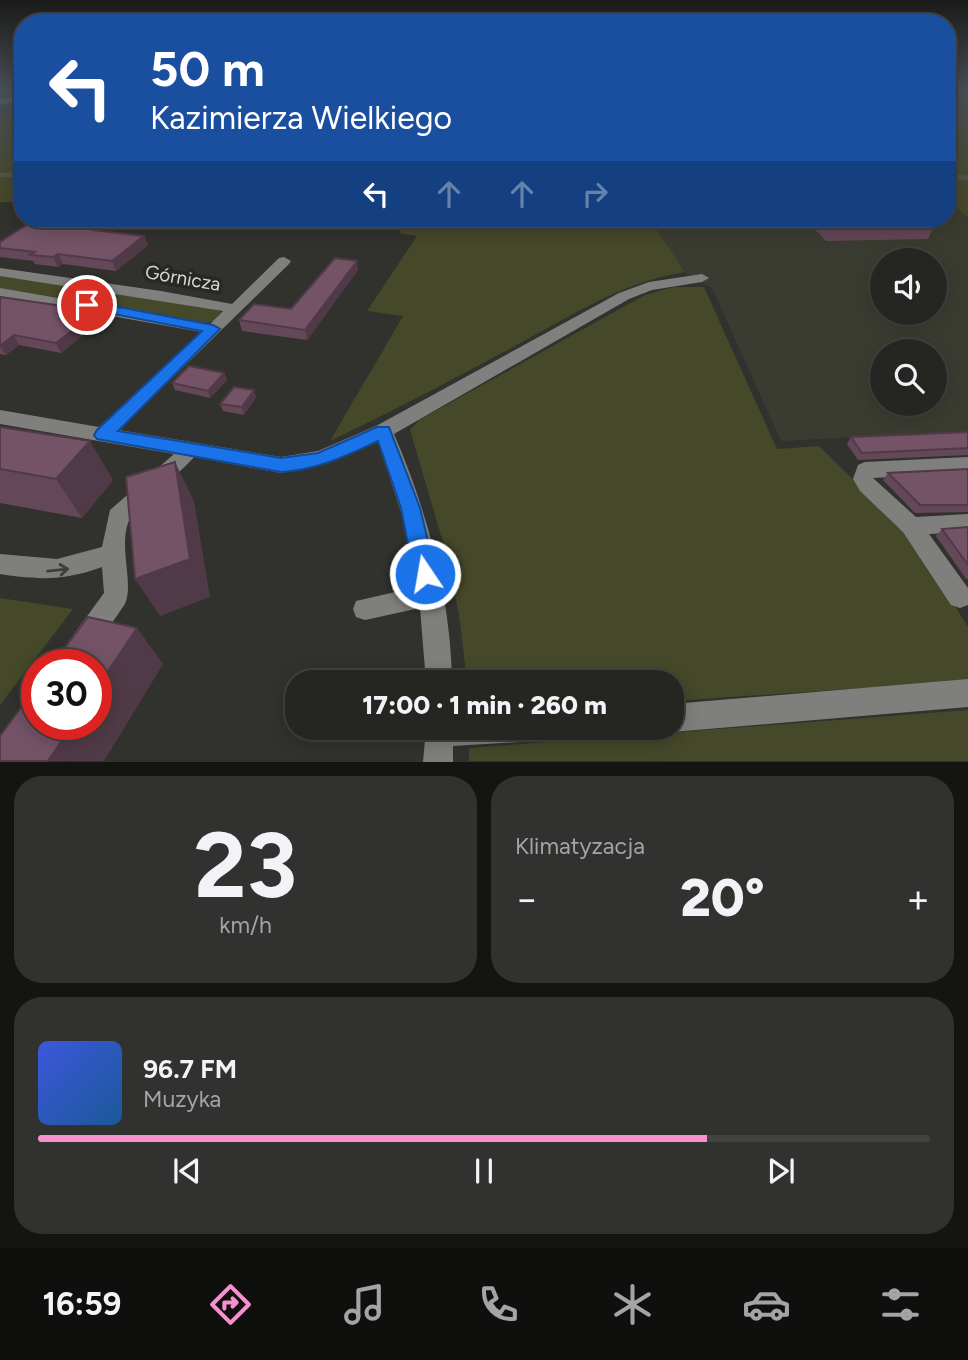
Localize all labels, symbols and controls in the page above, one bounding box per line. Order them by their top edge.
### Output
text: 50 m [150,39,265,98]
icon: left [35,42,126,133]
text: Kazimierza Wielkiego [150,99,452,137]
icon: left [357,175,395,213]
icon: ahead [430,175,468,213]
icon: ahead [503,175,541,213]
icon: right [576,175,614,213]
map controls [870,248,947,416]
button: sound [870,248,947,325]
street label: Górnicza [143,260,223,296]
pin [57,275,117,335]
icon: arrive [68,286,106,324]
button: search [870,339,947,416]
position arrow [388,537,462,611]
one-way arrow [46,563,68,576]
speed limit sign: 30 [21,649,112,740]
text: 17:00 · 1 min · 260 m [362,689,607,721]
text: 23 [194,811,297,920]
text: Klimatyzacja [515,832,645,860]
text: 20° [680,867,765,929]
text: − [515,876,539,922]
text: + [906,876,930,922]
text: km/h [219,911,272,939]
text: 96.7 FM [143,1053,237,1085]
text: Muzyka [143,1085,221,1113]
icon: previous [168,1152,206,1190]
icon: pause [465,1152,503,1190]
icon: next [762,1152,800,1190]
icon: directions [206,1280,255,1329]
icon: music [340,1280,389,1329]
icon: phone [474,1280,523,1329]
icon: climate [608,1280,657,1329]
icon: car [742,1280,791,1329]
icon: filters [876,1280,925,1329]
text: 16:59 [43,1285,121,1323]

